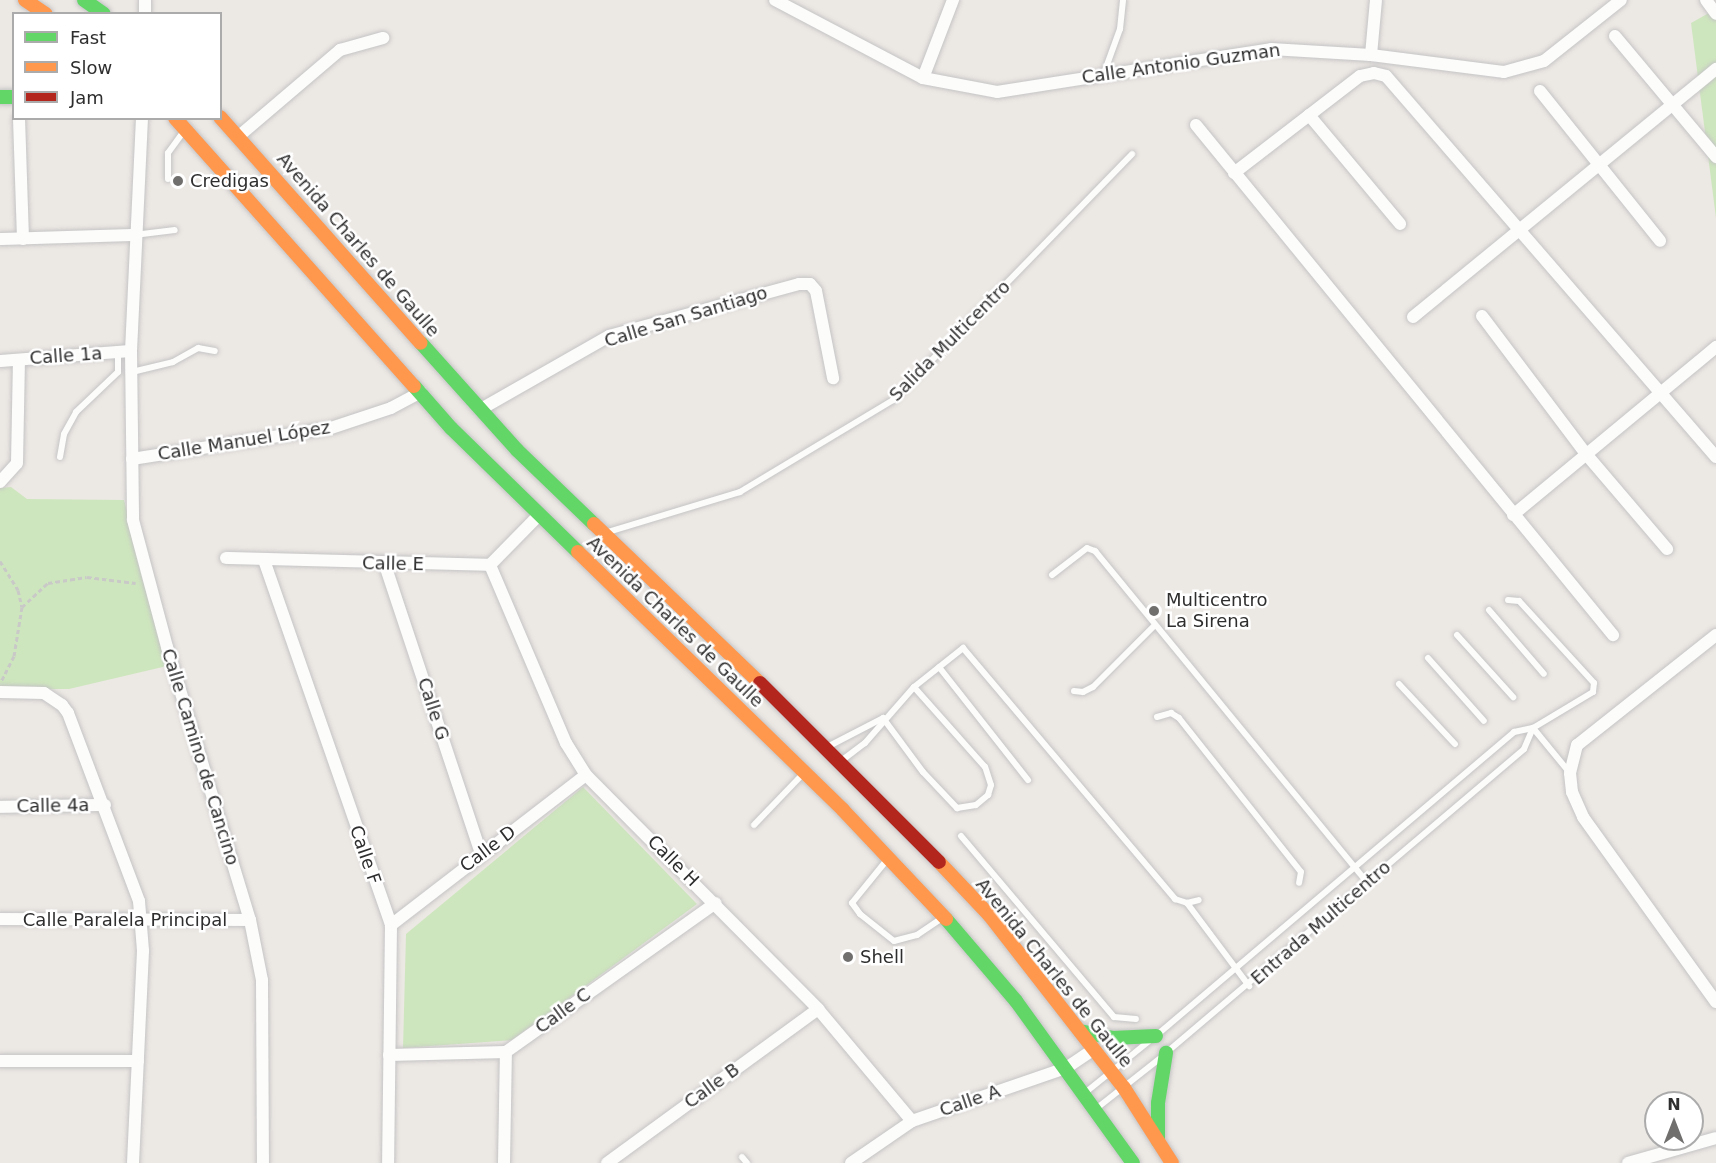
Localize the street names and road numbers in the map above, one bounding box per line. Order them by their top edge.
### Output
street label: Calle Antonio Guzman [1080,39,1282,89]
street label: Avenida Charles de Gaulle [272,149,444,341]
street label: Salida Multicentro [885,276,1015,406]
street label: Calle San Santiago [602,282,770,352]
street label: Calle 1a [29,343,103,369]
street label: Calle Manuel López [156,417,332,465]
street label: Avenida Charles de Gaulle [582,532,768,712]
street label: Calle E [362,553,424,575]
street label: Calle Camino de Cancino [157,646,243,868]
street label: Calle G [413,675,453,743]
street label: Calle 4a [16,795,90,817]
street label: Calle D [456,821,520,877]
street label: Calle F [345,823,385,887]
street label: Calle H [643,831,703,891]
street label: Entrada Multicentro [1247,856,1395,990]
street label: Avenida Charles de Gaulle [971,874,1137,1072]
street label: Calle Paralela Principal [23,909,227,931]
street label: Calle C [531,984,595,1038]
street label: Calle B [680,1059,744,1113]
street label: Calle A [937,1081,1003,1121]

